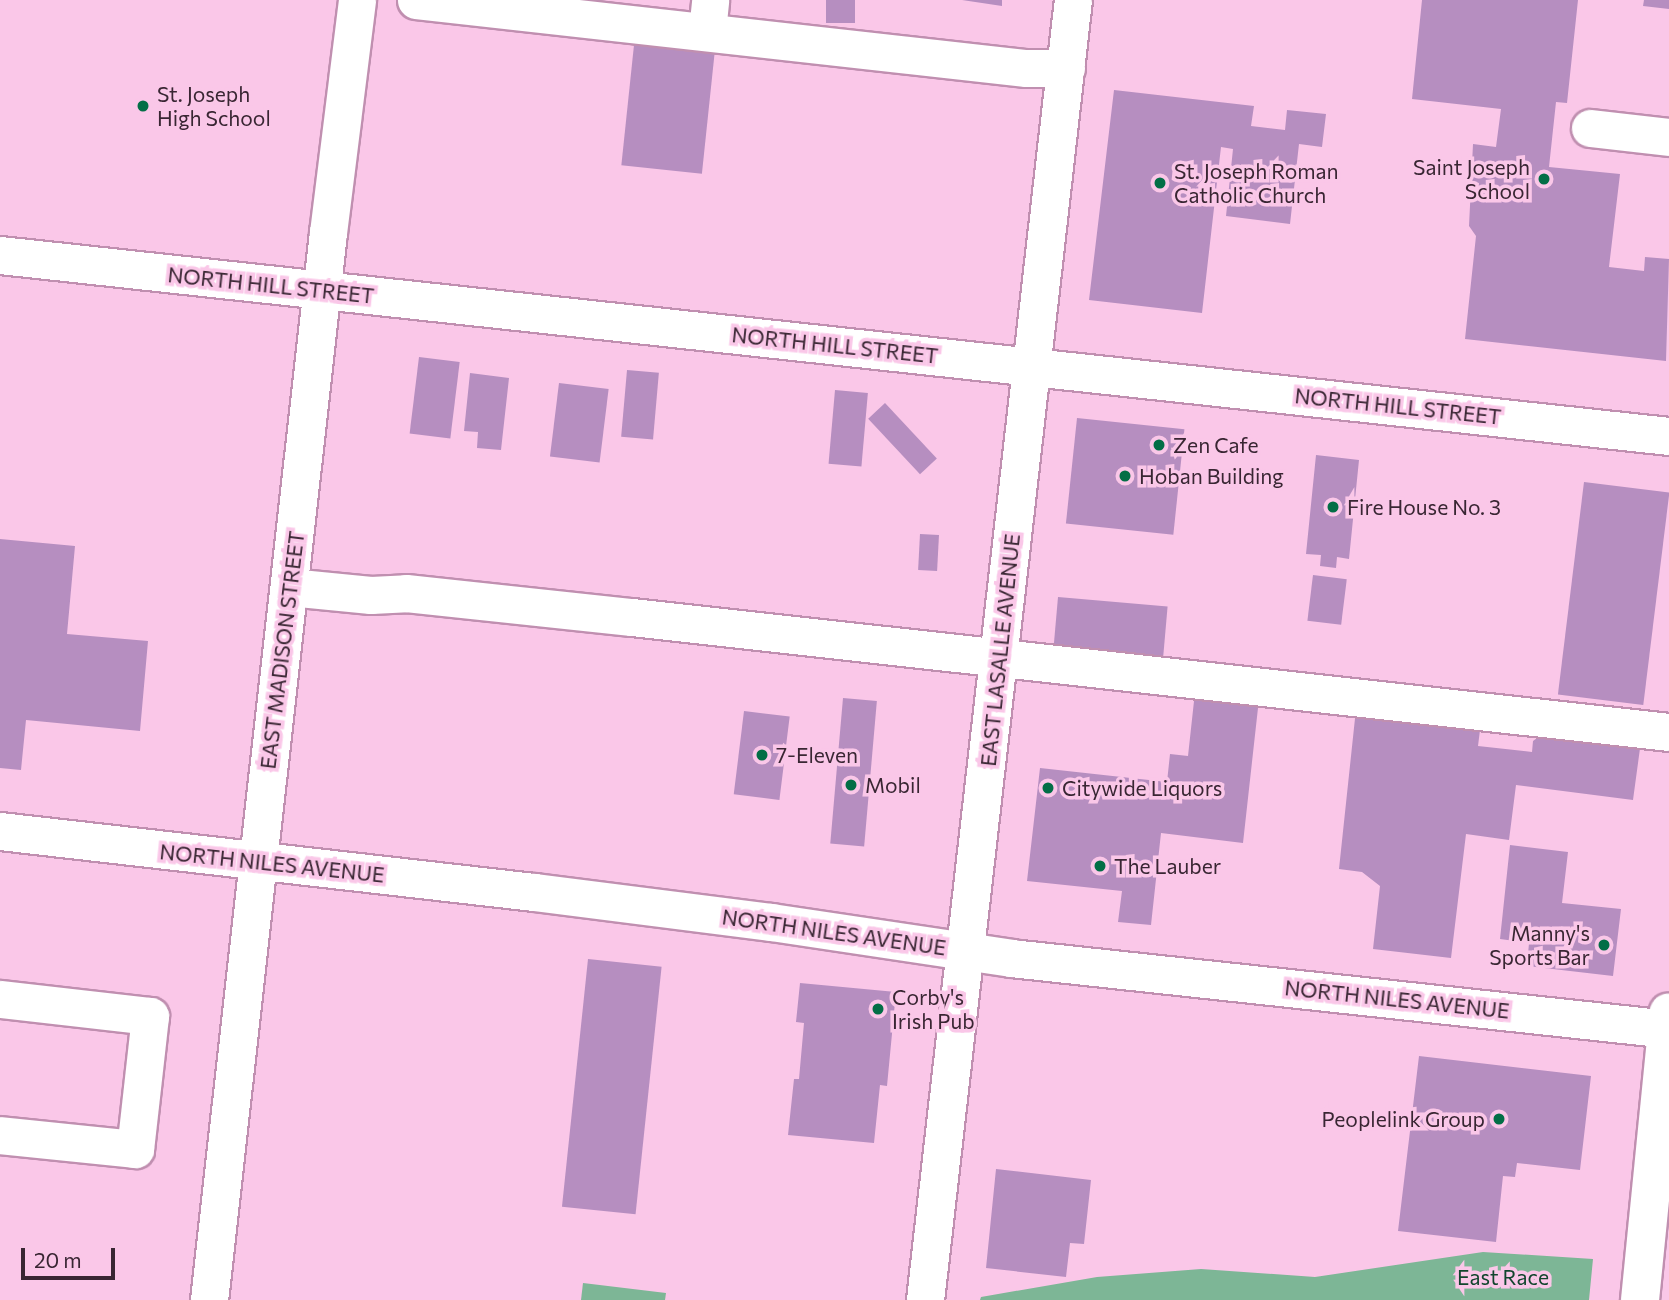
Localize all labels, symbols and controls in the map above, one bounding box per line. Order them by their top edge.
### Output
place label: St. Joseph High School [157,81,271,131]
marker: St. Joseph High School [135,98,151,114]
place label: Saint Joseph School [1413,154,1530,204]
place label: St. Joseph Roman Catholic Church [1174,158,1339,208]
marker: Saint Joseph School [1536,171,1552,187]
marker: St. Joseph Roman Catholic Church [1152,175,1168,191]
street label: NORTH HILL STREET [166,262,376,308]
street label: NORTH HILL STREET [730,322,940,368]
street label: NORTH HILL STREET [1293,383,1503,429]
place label: Zen Cafe [1173,432,1258,458]
marker: Zen Cafe [1151,437,1167,453]
place label: Hoban Building [1139,463,1284,489]
marker: Hoban Building [1117,468,1133,484]
place label: Fire House No. 3 [1347,494,1501,520]
marker: Fire House No. 3 [1325,499,1341,515]
street label: EAST MADISON STREET [255,530,309,770]
street label: EAST LASALLE AVENUE [975,532,1025,768]
place label: 7-Eleven [776,742,858,768]
marker: 7-Eleven [754,747,770,763]
place label: Mobil [865,772,921,798]
place label: Citywide Liquors [1062,775,1222,801]
marker: Mobil [843,777,859,793]
marker: Citywide Liquors [1040,780,1056,796]
street label: NORTH NILES AVENUE [158,839,386,887]
place label: The Lauber [1114,853,1221,879]
marker: The Lauber [1092,858,1108,874]
street label: NORTH NILES AVENUE [720,904,948,960]
place label: Manny's Sports Bar [1489,920,1590,970]
marker: Manny's Sports Bar [1596,937,1612,953]
street label: NORTH NILES AVENUE [1283,975,1511,1023]
place label: Corby's Irish Pub [892,984,975,1034]
marker: Corby's Irish Pub [870,1001,886,1017]
place label: Peoplelink Group [1321,1106,1485,1132]
marker: Peoplelink Group [1491,1111,1507,1127]
scale bar [24,1234,119,1278]
text: 20 m [34,1247,82,1272]
park label: East Race [1457,1264,1549,1290]

